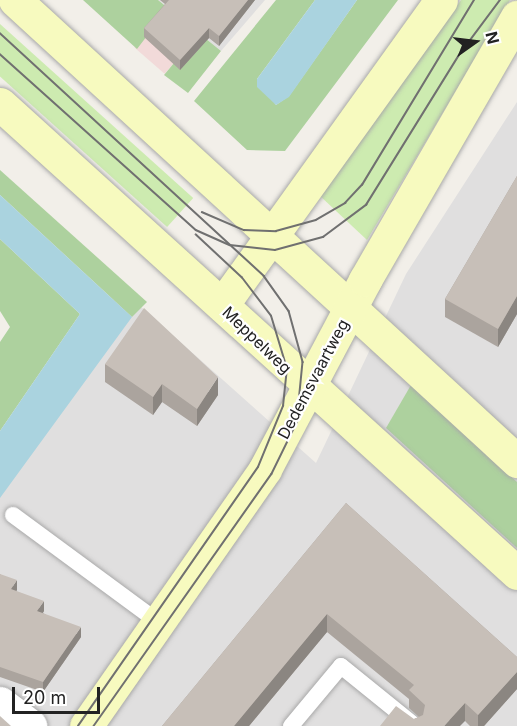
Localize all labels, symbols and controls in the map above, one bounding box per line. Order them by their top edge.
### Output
north arrow [445,12,505,72]
text: N [481,29,504,46]
street label: Meppelweg [218,302,296,378]
street label: Dedemsvaartweg [273,316,353,442]
scale bar [15,675,104,713]
text: 20 m [23,687,66,708]

